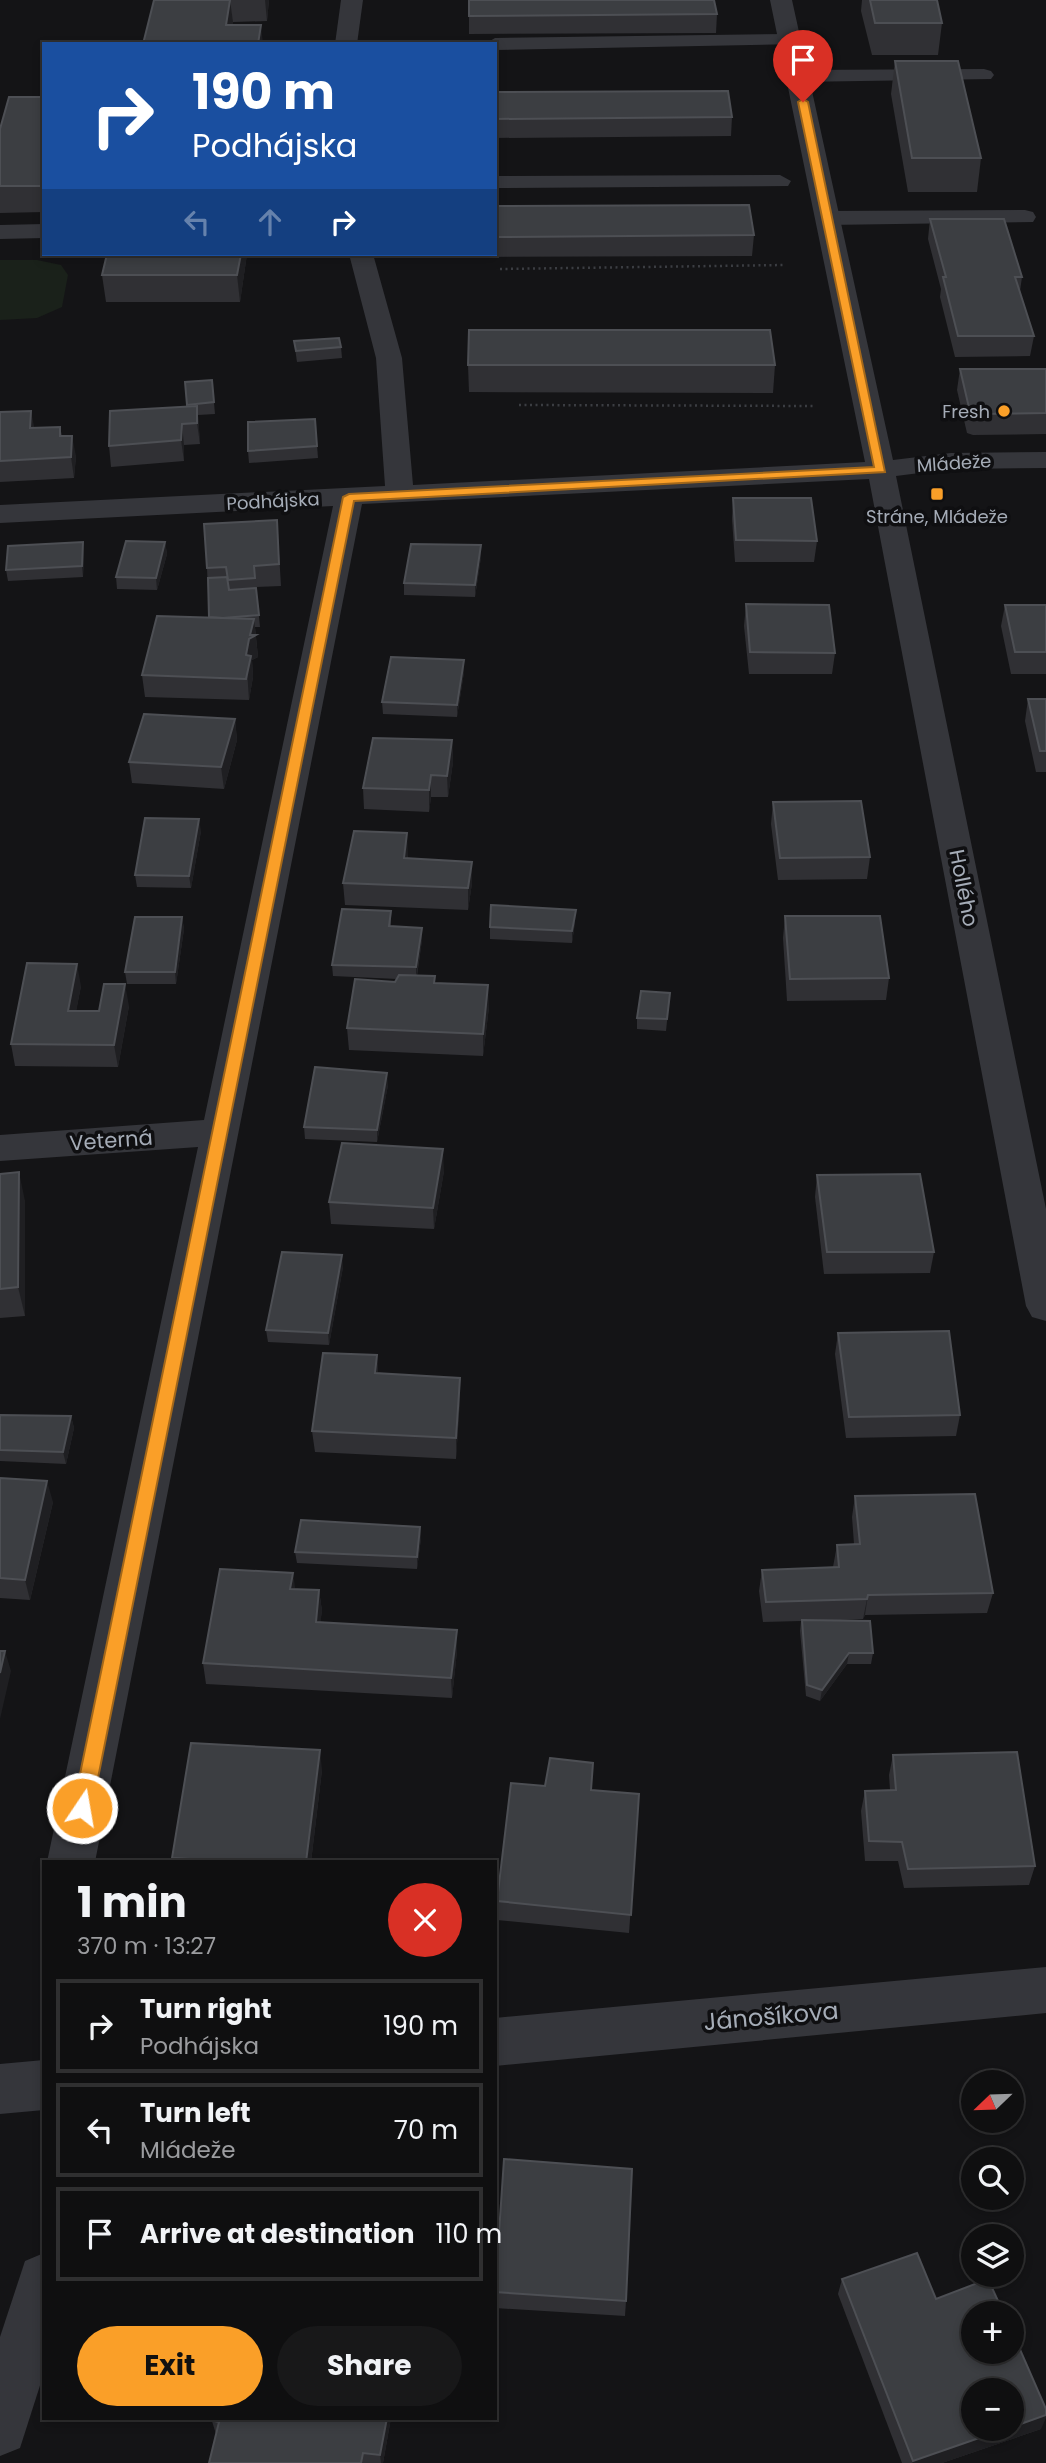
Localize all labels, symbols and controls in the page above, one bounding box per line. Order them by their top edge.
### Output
pin [773,30,833,102]
icon: arrive [784,41,822,79]
text: 190 m [192,58,335,126]
icon: right [77,70,168,161]
text: Podhájska [192,123,358,168]
icon: left [178,203,216,241]
icon: ahead [251,203,289,241]
icon: right [324,203,362,241]
place label: Fresh [942,399,990,424]
marker: Fresh [996,403,1012,419]
street label: Mládeže [916,448,992,478]
street label: Podhájska [226,486,320,516]
marker: Stráne, Mládeže [929,486,945,502]
place label: Stráne, Mládeže [866,504,1008,529]
street label: Hollého [942,847,986,929]
street label: Veterná [68,1123,154,1157]
position arrow [45,1771,119,1845]
text: 1 min [77,1873,187,1932]
button: close [388,1883,462,1957]
text: 370 m · 13:27 [77,1930,216,1962]
text: Turn right [140,1991,272,2027]
street label: Jánošíkova [702,1994,840,2038]
icon: right [81,2007,119,2045]
text: 190 m [383,2008,458,2044]
text: Podhájska [140,2030,259,2062]
north arrow [961,2070,1024,2133]
map controls [961,2070,1024,2441]
text: Turn left [140,2095,251,2131]
icon: left [81,2111,119,2149]
text: 70 m [394,2112,458,2148]
text: Mládeže [140,2134,236,2166]
button: search [961,2147,1024,2210]
icon: arrive [81,2215,119,2253]
text: Arrive at destination [140,2216,415,2252]
text: 110 m [436,2216,502,2252]
button: layers [961,2224,1024,2287]
button: + [961,2301,1024,2364]
button: Exit [77,2326,263,2406]
button: Share [277,2326,462,2406]
button: − [961,2378,1024,2441]

